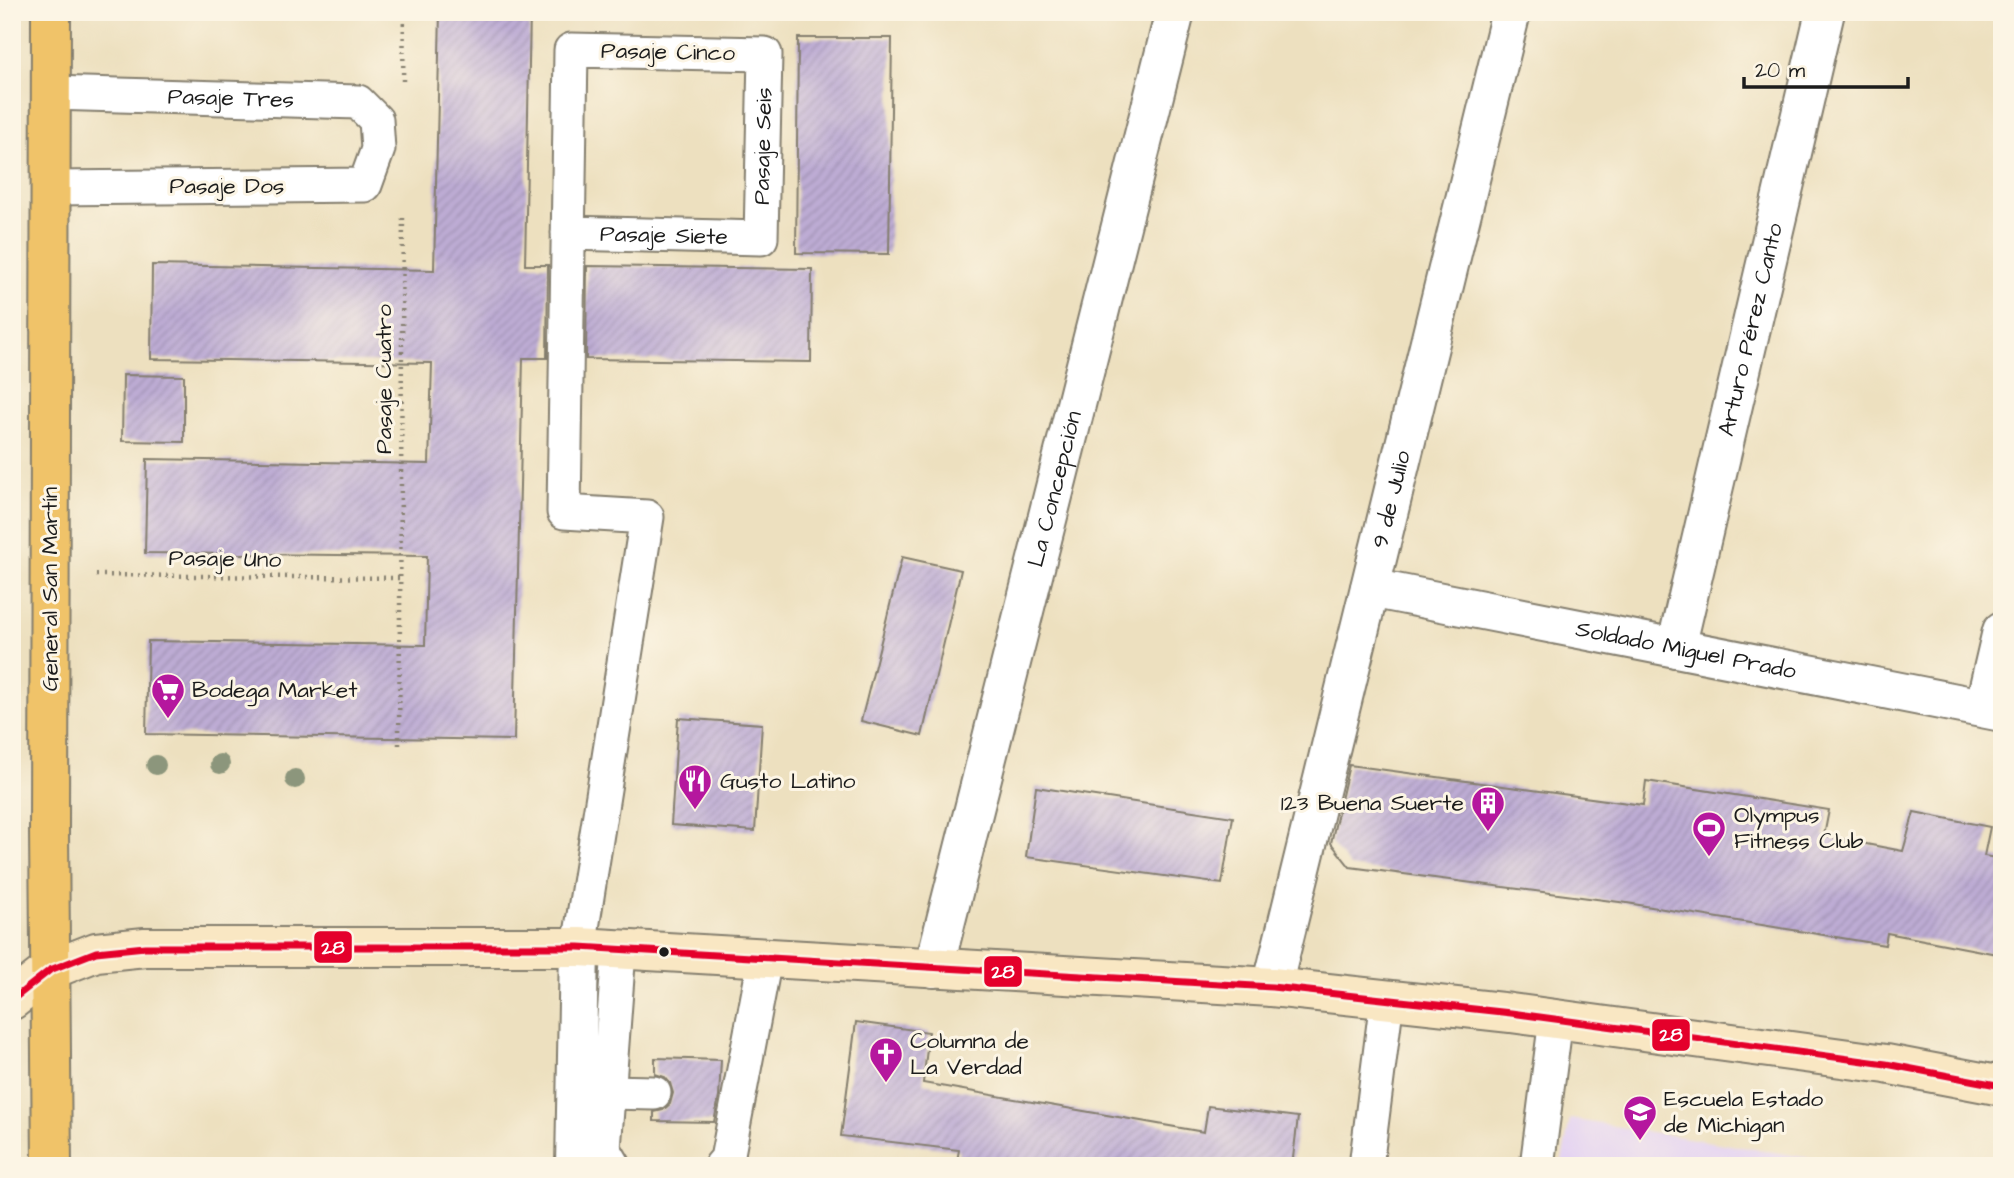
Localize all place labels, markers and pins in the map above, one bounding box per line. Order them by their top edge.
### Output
supermarket icon: Bodega Market [149,671,187,720]
place label: Bodega Market [192,674,358,707]
restaurant icon: Gusto Latino [676,762,714,811]
place label: Gusto Latino [720,765,856,797]
building icon: 123 Buena Suerte [1469,784,1507,833]
place label: 123 Buena Suerte [1281,787,1464,819]
place label: Olympus Fitness Club [1734,799,1864,857]
sports icon: Olympus Fitness Club [1690,809,1728,858]
unlabelled marker [657,945,671,959]
place label: Columna de La Verdad [910,1025,1029,1083]
church icon: Columna de La Verdad [867,1035,905,1084]
place label: Escuela Estado de Michigan [1664,1083,1823,1142]
school or university icon: Escuela Estado de Michigan [1621,1093,1659,1142]

